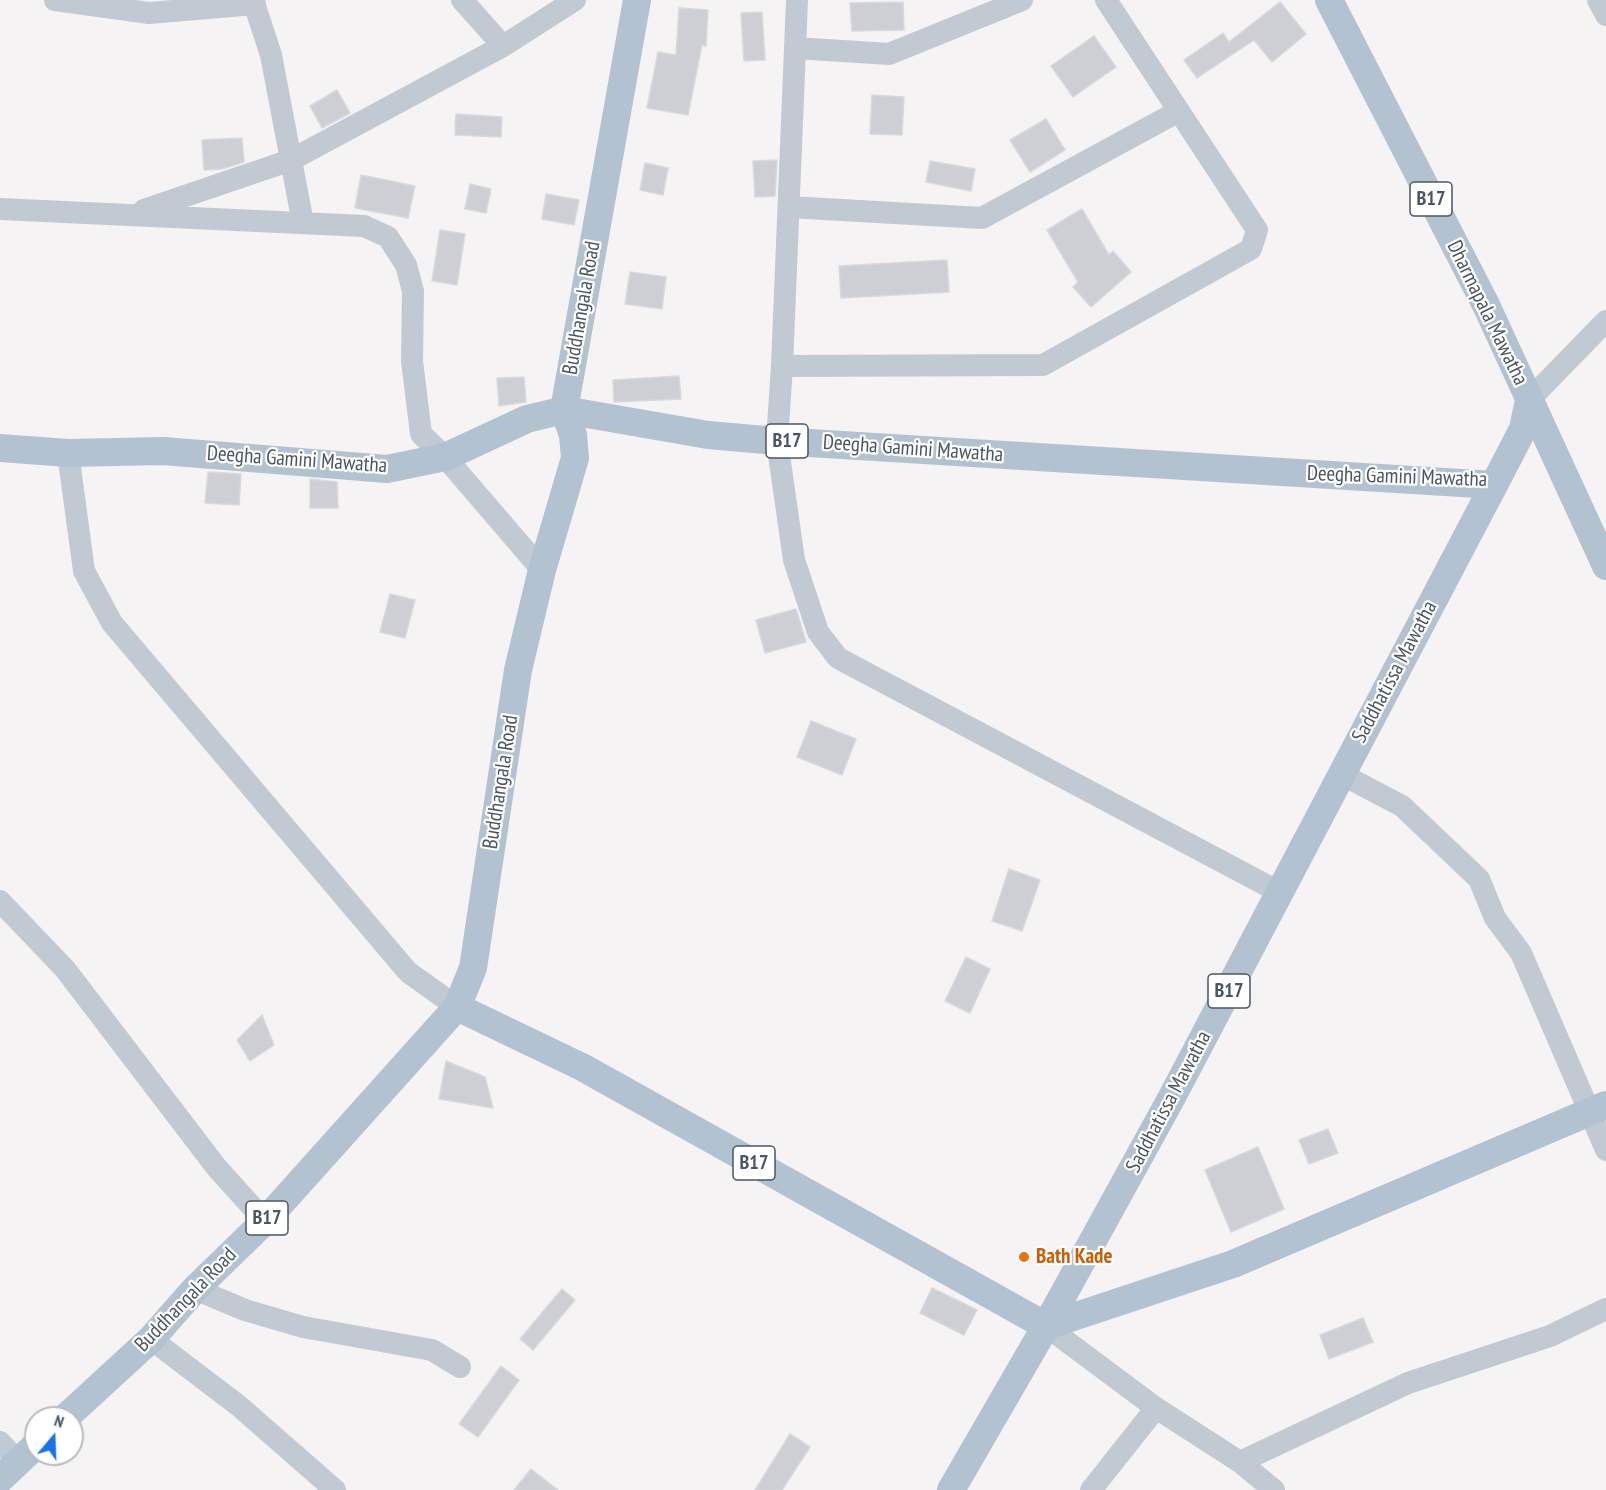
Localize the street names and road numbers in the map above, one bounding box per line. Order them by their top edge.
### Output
road number: B17 [1410,182,1452,216]
street label: Dharmapala Mawatha [1441,237,1533,389]
street label: Buddhangala Road [558,239,606,377]
road number: B17 [766,424,808,458]
street label: Deegha Gamini Mawatha [822,430,1004,468]
street label: Deegha Gamini Mawatha [206,441,388,479]
street label: Deegha Gamini Mawatha [1306,461,1488,493]
street label: Saddhatissa Mawatha [1347,597,1443,747]
street label: Buddhangala Road [478,713,524,851]
road number: B17 [1208,974,1250,1008]
street label: Saddhatissa Mawatha [1121,1027,1217,1177]
road number: B17 [733,1146,775,1180]
road number: B17 [246,1201,288,1235]
street label: Buddhangala Road [130,1243,242,1357]

